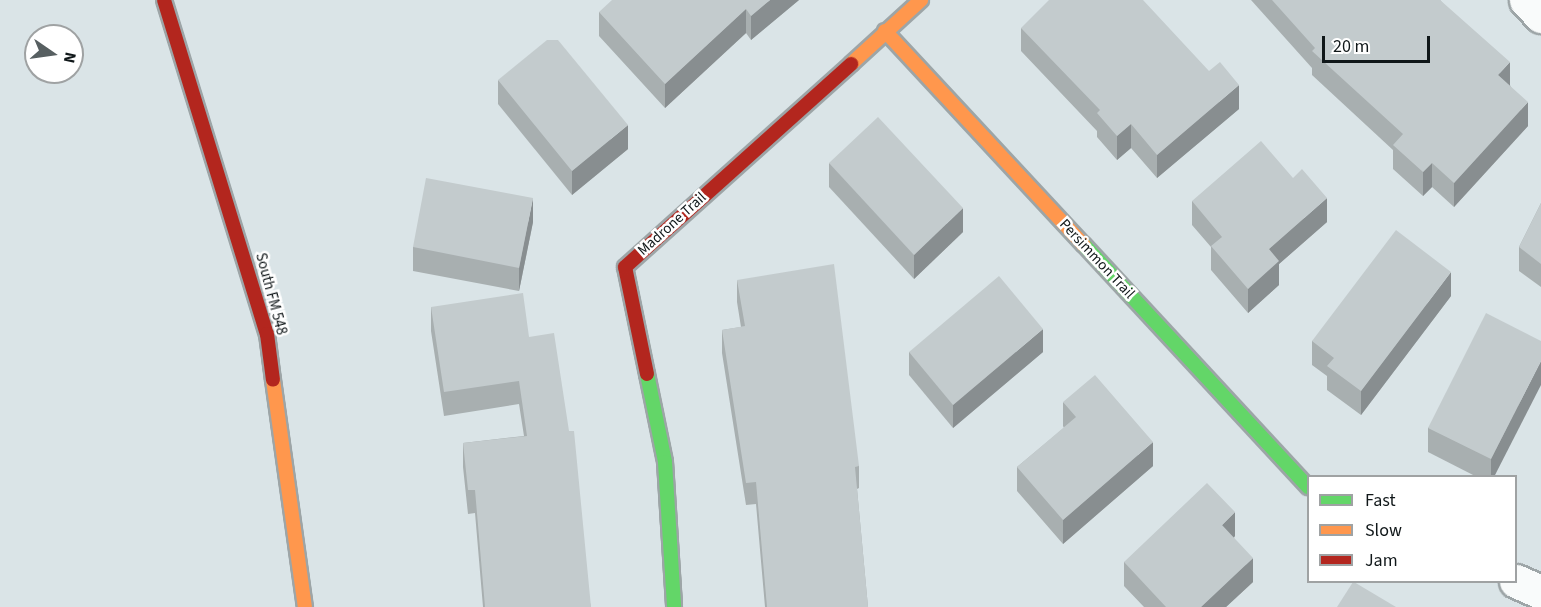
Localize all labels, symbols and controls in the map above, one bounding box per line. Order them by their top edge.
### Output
north arrow [24,24,84,84]
scale bar [1325,24,1433,62]
text: 20 m [1333,34,1369,59]
text: N [58,50,82,65]
street label: Madrone Trail [634,189,710,259]
street label: Persimmon Trail [1056,215,1138,303]
street label: South FM 548 [251,251,291,337]
legend [1307,475,1517,583]
text: Fast [1365,488,1396,513]
text: Slow [1365,518,1402,543]
text: Jam [1365,548,1398,573]

